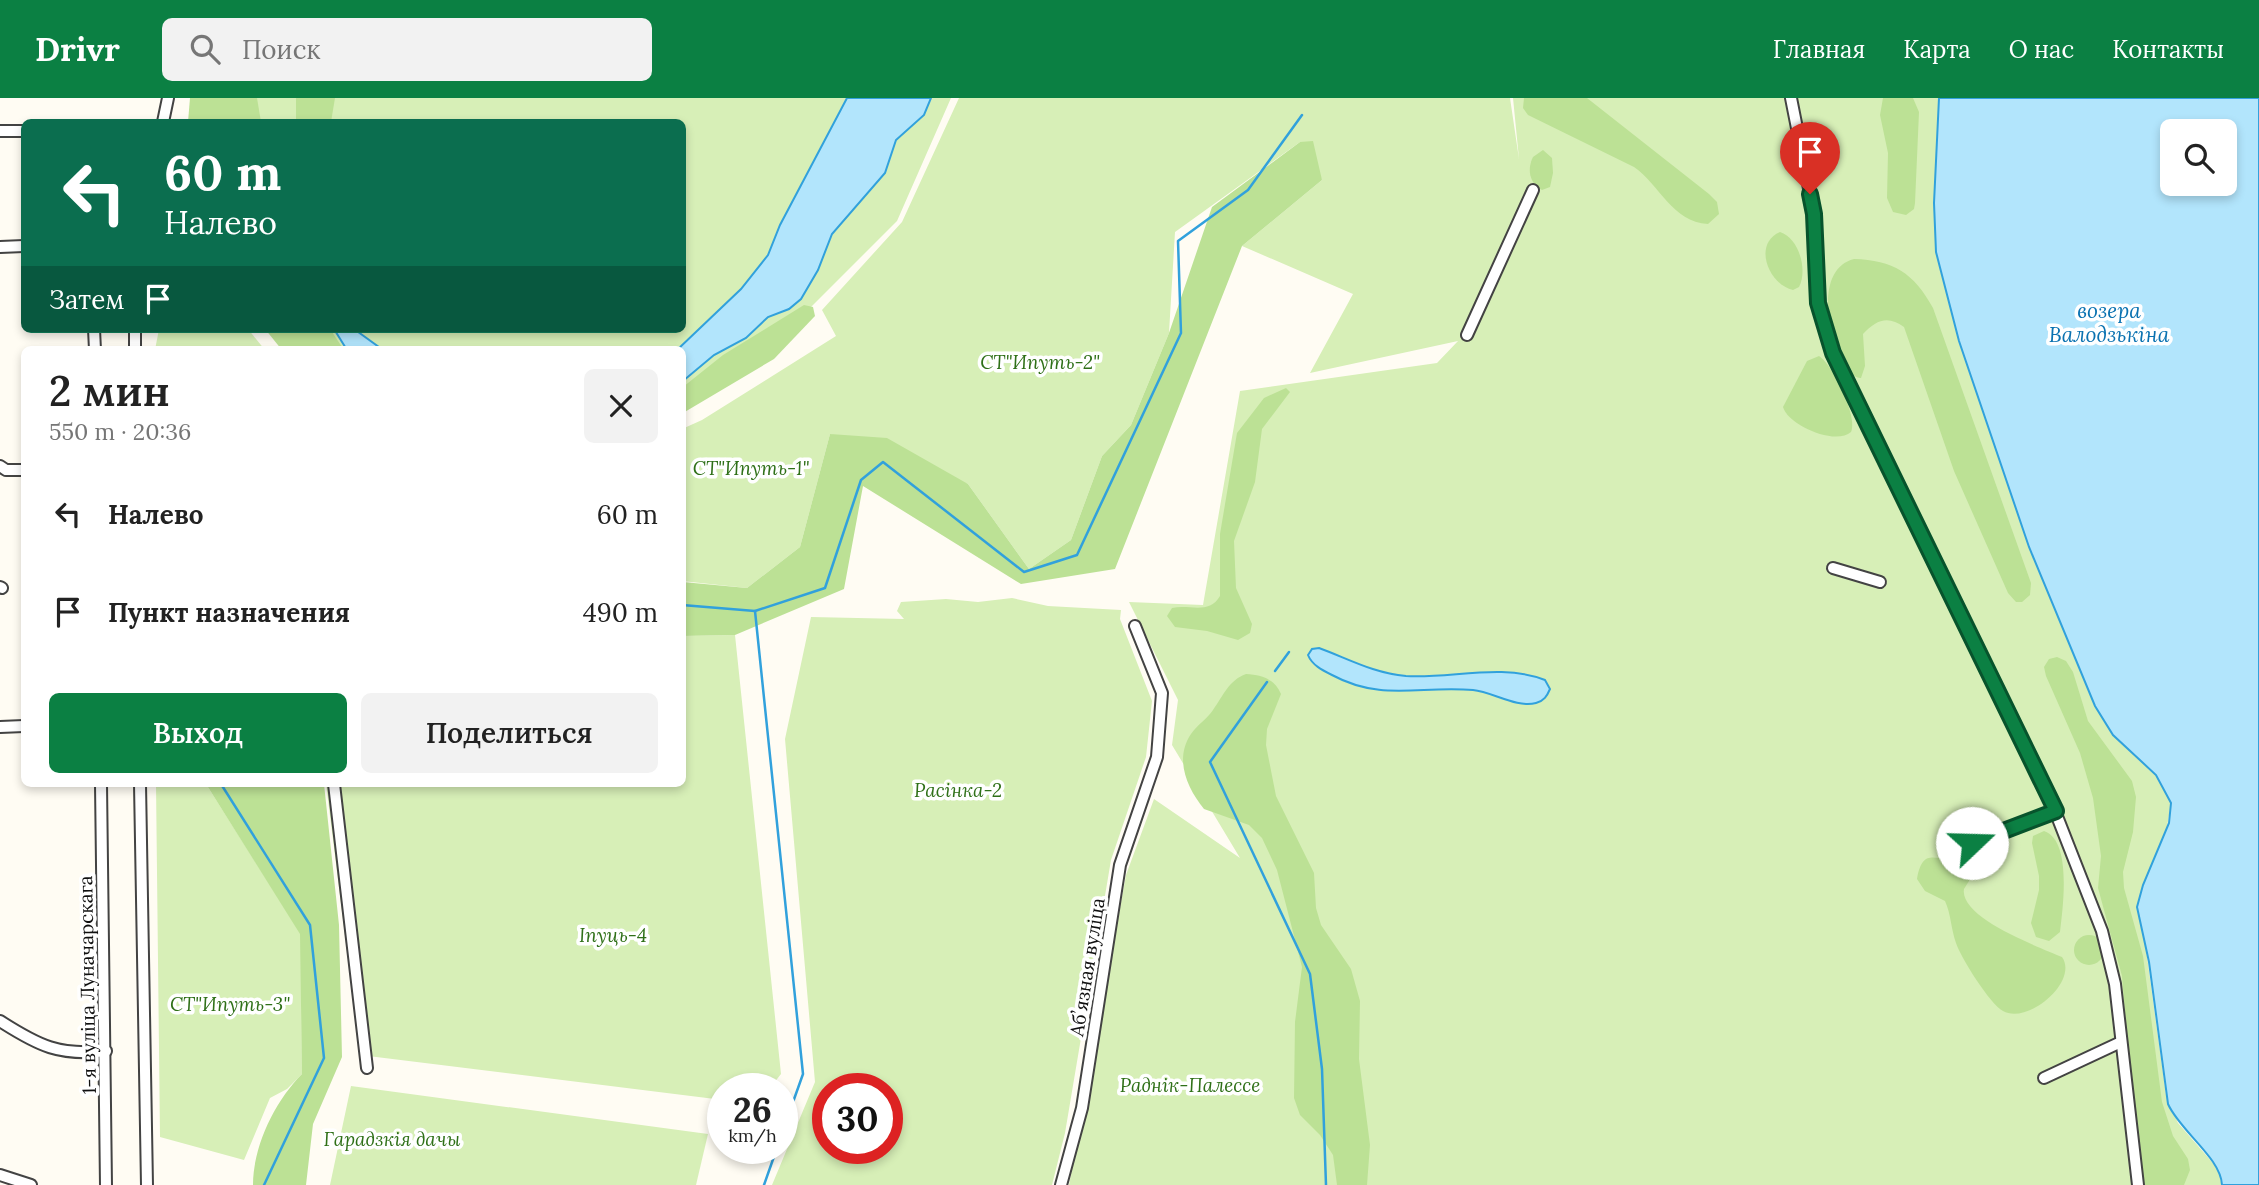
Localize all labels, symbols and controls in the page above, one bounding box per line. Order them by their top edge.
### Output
search box [162,18,652,81]
text: Drivr [35,28,120,70]
icon: search [186,30,224,68]
text: Поиск [242,33,320,66]
text: Главная [1773,34,1865,65]
text: Карта [1903,34,1971,65]
text: О нас [2009,34,2074,65]
text: Контакты [2112,34,2224,65]
map controls [2160,119,2237,196]
button: search [2160,119,2237,196]
pin [1780,122,1840,194]
icon: arrive [1791,133,1829,171]
text: 60 m [164,141,281,203]
icon: left [49,147,140,238]
text: Налево [164,202,277,243]
icon: arrive [139,280,177,318]
text: Затем [49,283,125,316]
water label: возера Валодзькіна [2049,297,2170,348]
park label: СТ"Ипуть-2" [980,350,1100,374]
text: 2 мин [49,364,170,418]
button: close [584,369,658,443]
text: 550 m · 20:36 [49,417,191,446]
park label: СТ"Ипуть-1" [693,456,809,480]
icon: left [49,495,87,533]
text: Налево [108,498,204,531]
text: 60 m [597,498,658,531]
icon: arrive [49,593,87,631]
text: Пункт назначения [108,596,350,629]
text: 490 m [583,596,658,629]
button: Выход [49,693,347,773]
button: Поделиться [361,693,658,773]
park label: Расінка-2 [914,778,1002,802]
position arrow [1935,806,2009,880]
street label: 1-я вуліца Луначарскага [73,875,101,1095]
street label: Абʼязная вуліца [1064,896,1110,1039]
park label: Іпуць-4 [579,923,647,947]
park label: СТ"Ипуть-3" [170,992,290,1016]
speed limit sign: 30 [812,1073,903,1164]
park label: Раднік-Палессе [1120,1073,1260,1097]
text: 26 [733,1087,772,1132]
text: km/h [728,1124,777,1147]
park label: Гарадзкія дачы [324,1127,461,1151]

